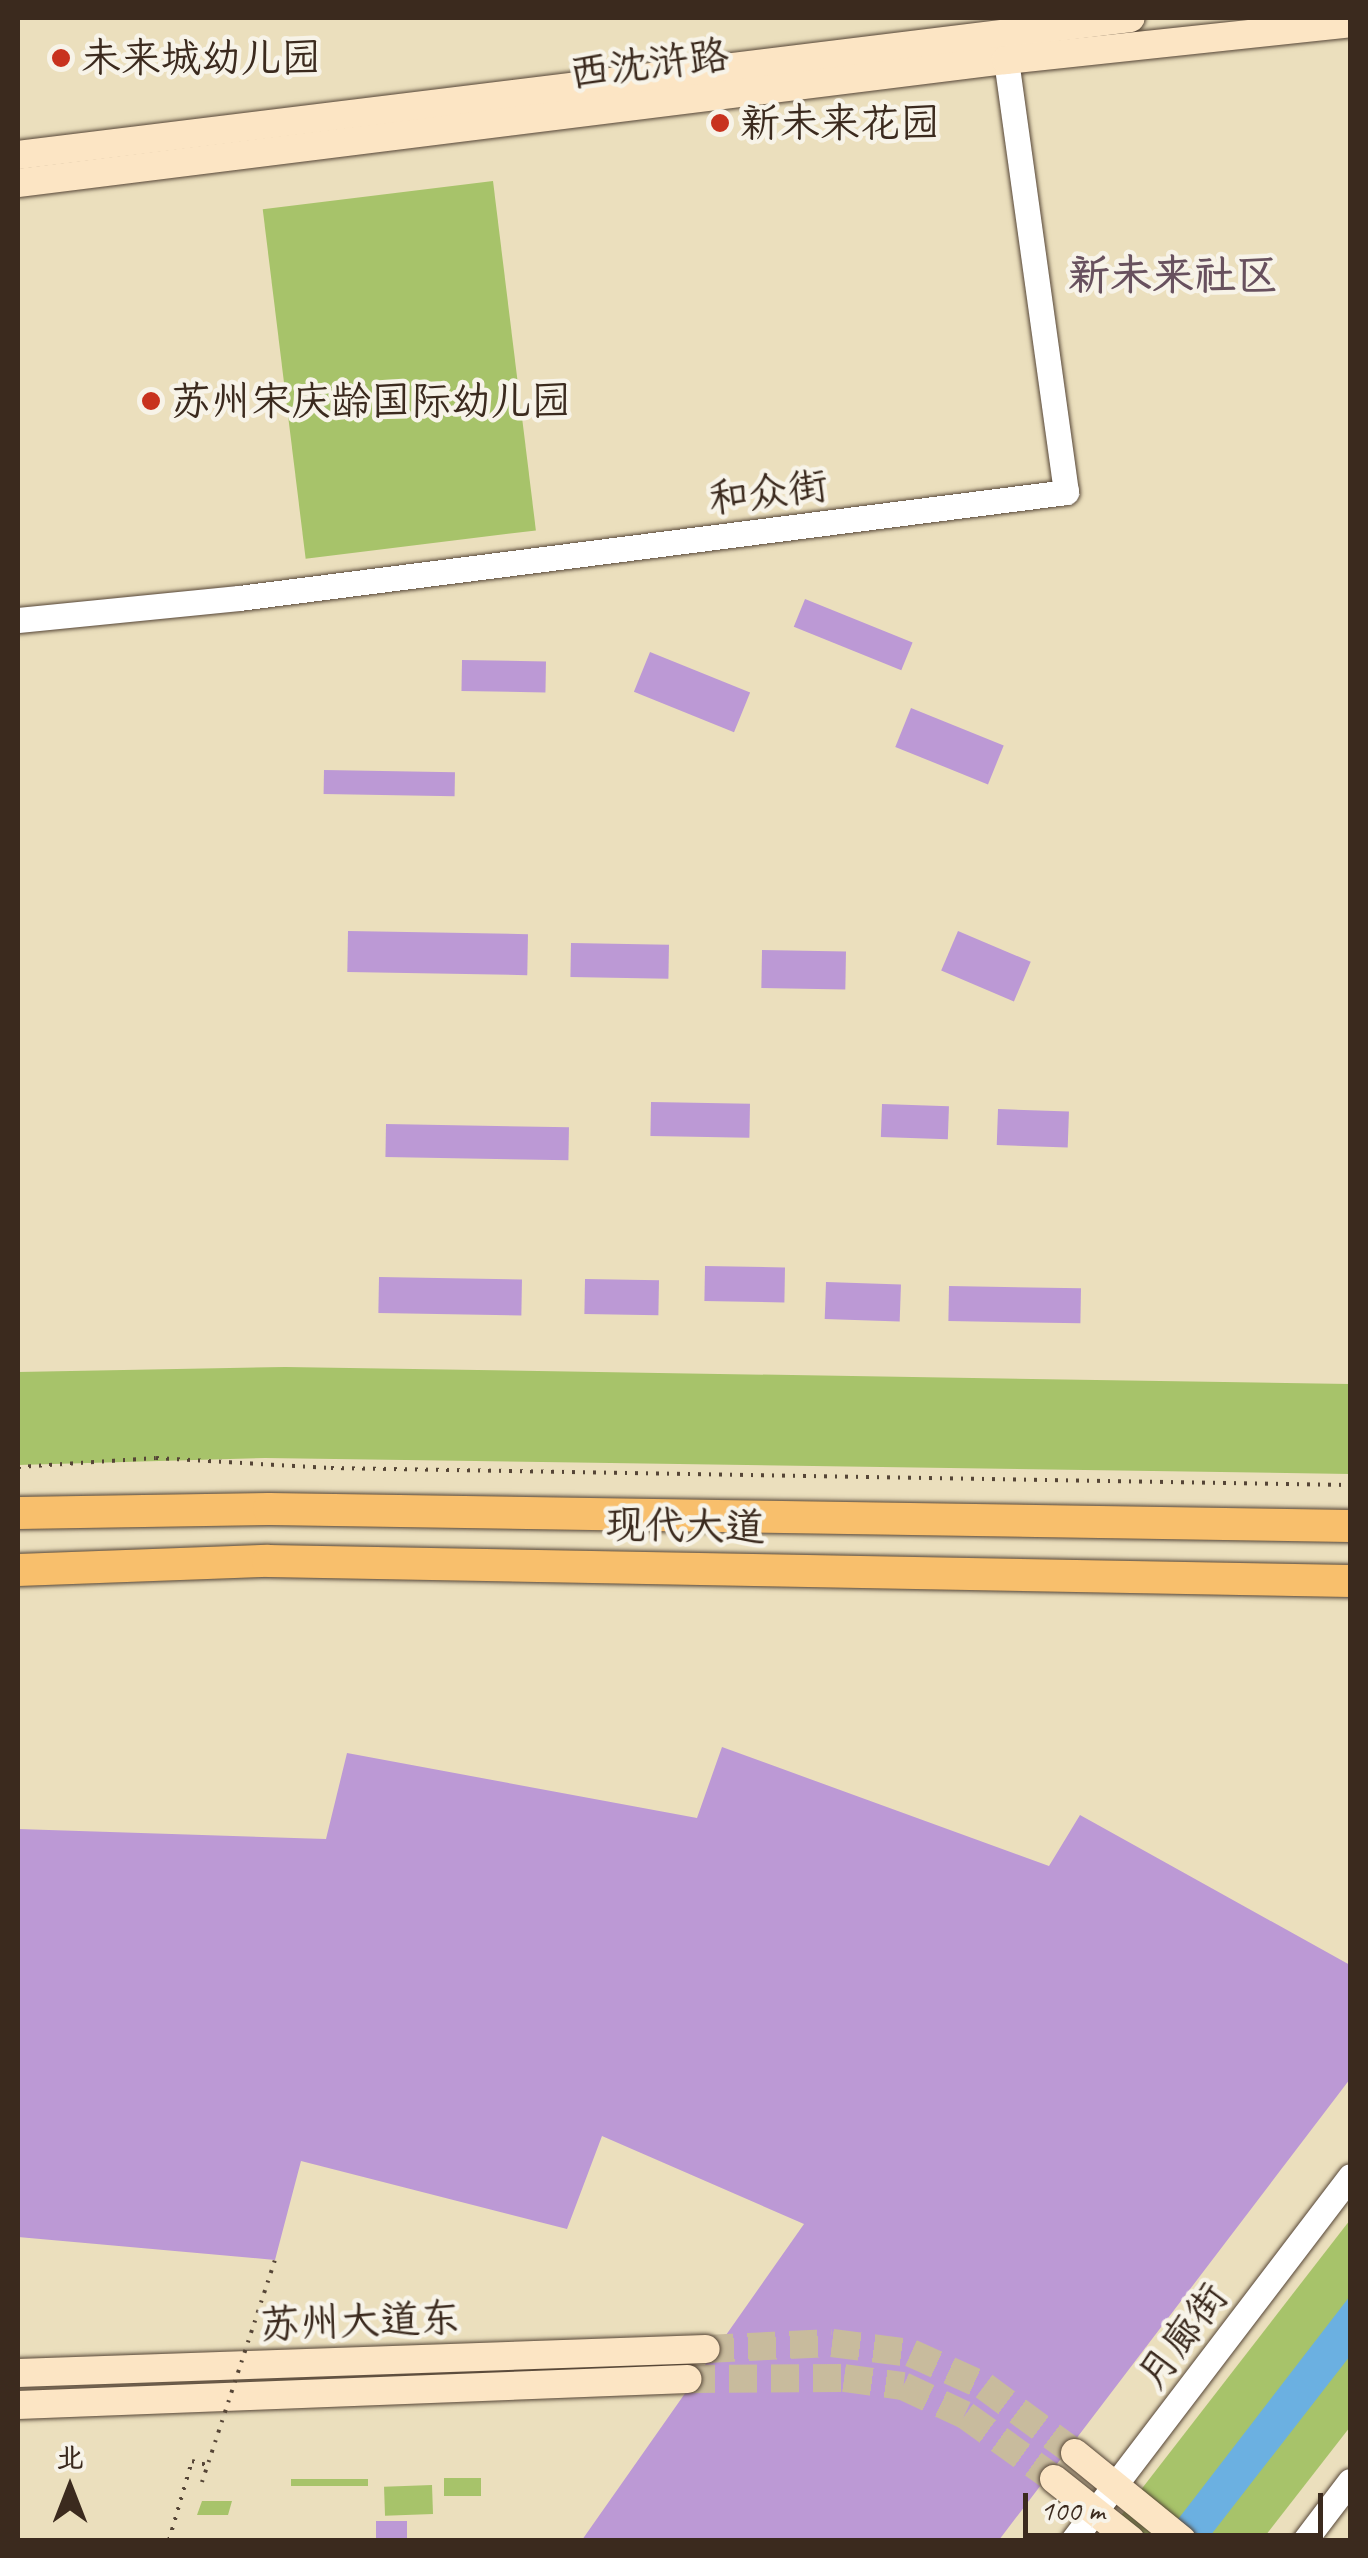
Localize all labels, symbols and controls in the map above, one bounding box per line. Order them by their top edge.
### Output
street label: 西沈浒路 [567,30,731,98]
place label: 未来城幼儿园 [81,34,321,82]
marker: 未来城幼儿园 [50,47,72,69]
place label: 新未来花园 [740,99,940,147]
marker: 新未来花园 [709,112,731,134]
district label: 新未来社区 [1068,251,1278,301]
place label: 苏州宋庆龄国际幼儿园 [171,377,571,425]
marker: 苏州宋庆龄国际幼儿园 [140,390,162,412]
street label: 和众街 [706,461,830,523]
street label: 现代大道 [605,1501,765,1551]
street label: 月廊街 [1127,2274,1237,2398]
street label: 苏州大道东 [259,2294,461,2348]
north arrow [20,2438,120,2538]
text: 北 [56,2440,84,2475]
scale bar [1028,2473,1328,2535]
text: 100 m [1040,2491,1105,2529]

